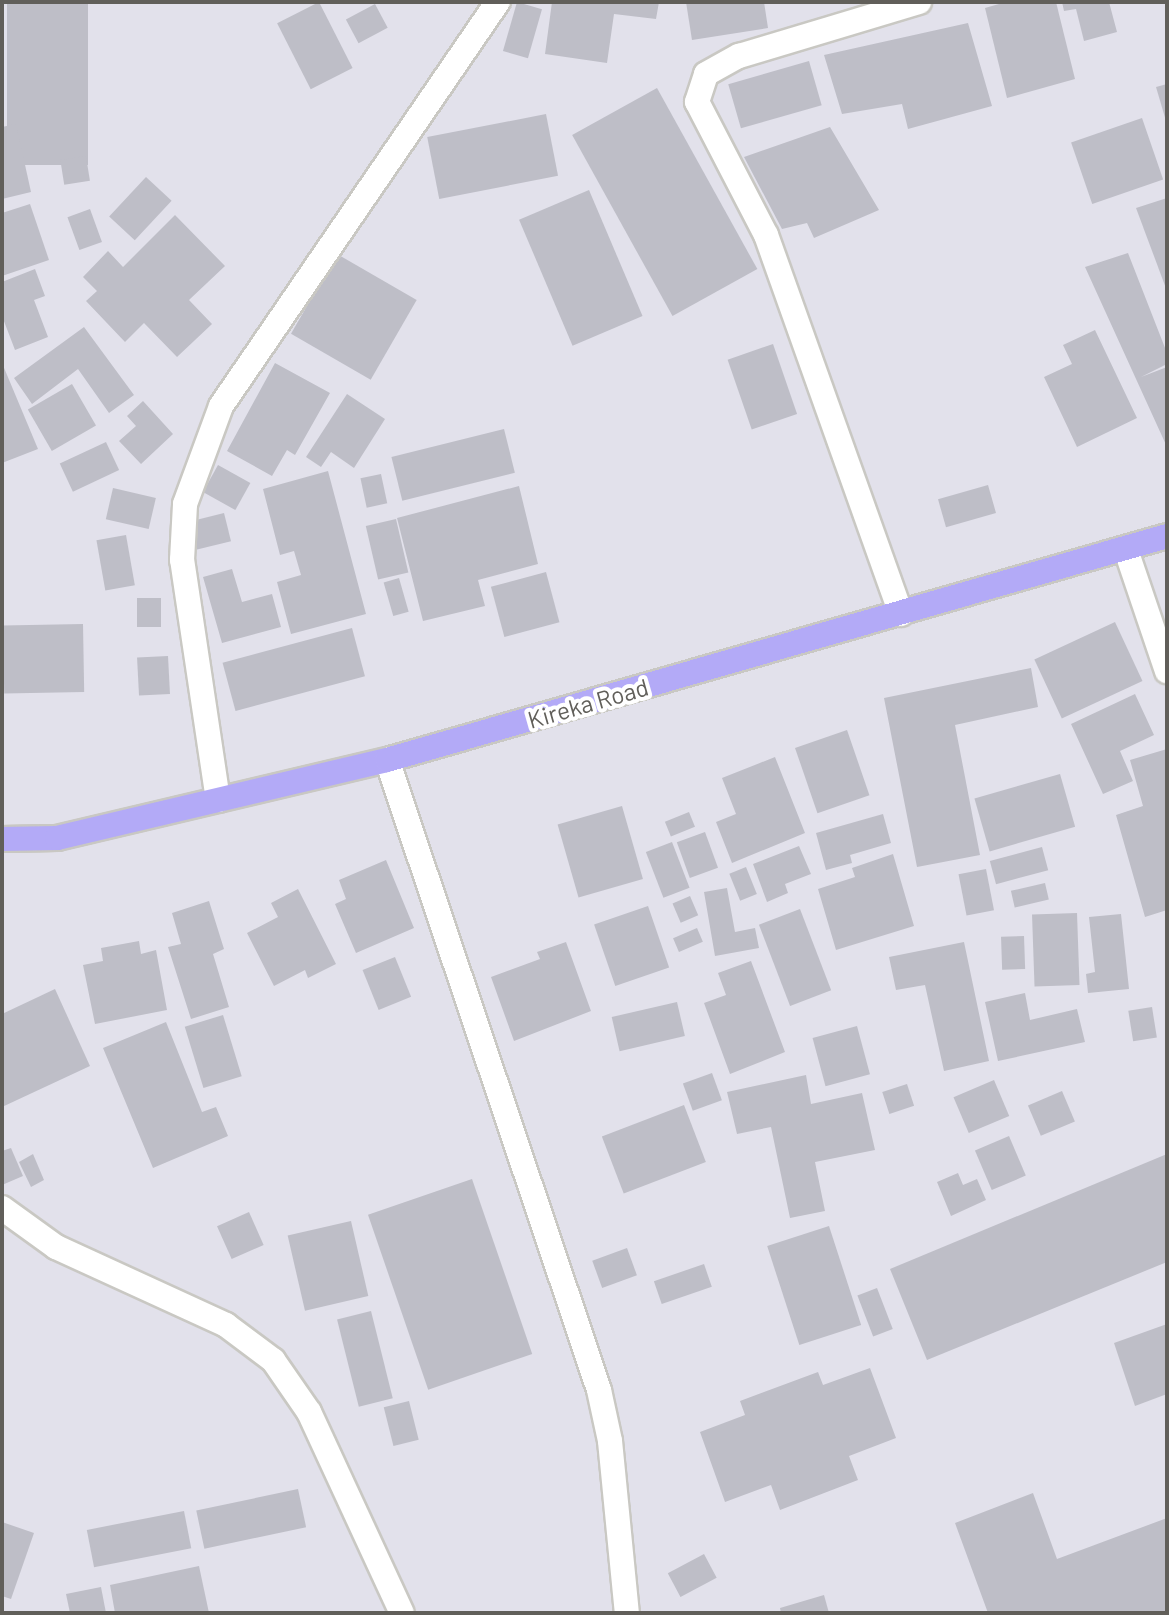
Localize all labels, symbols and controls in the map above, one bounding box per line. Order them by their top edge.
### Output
street label: Kireka Road [524,672,652,734]

